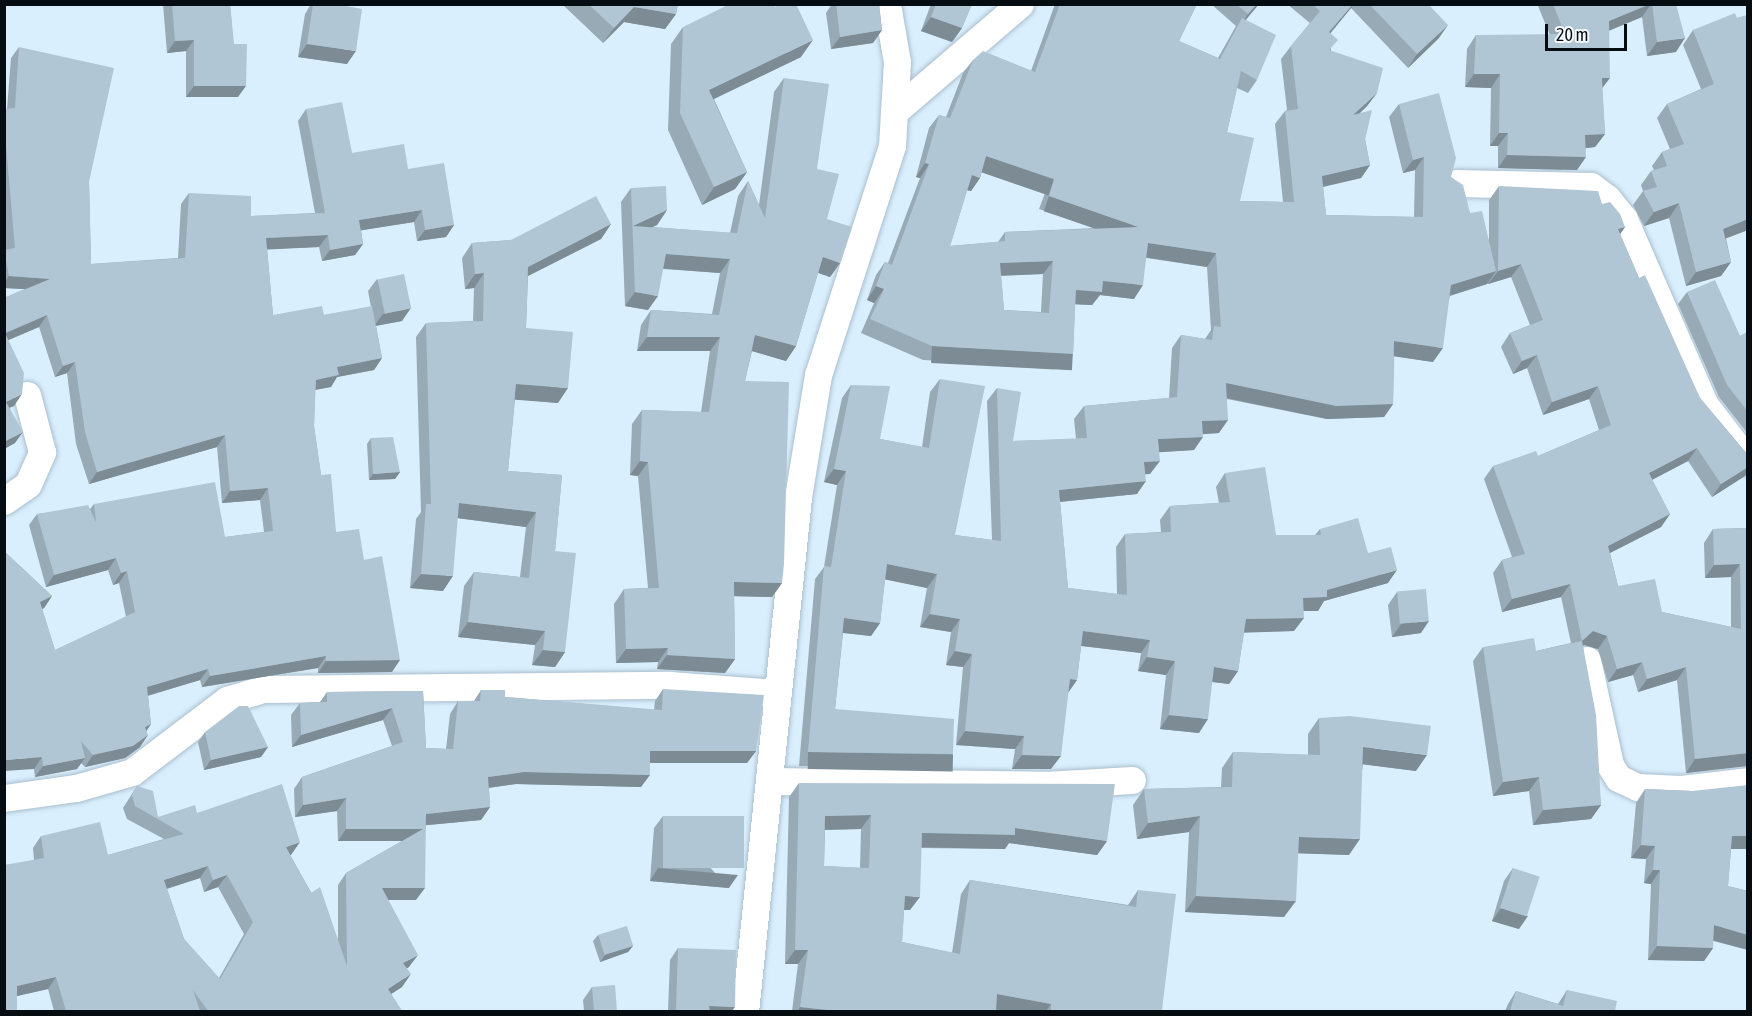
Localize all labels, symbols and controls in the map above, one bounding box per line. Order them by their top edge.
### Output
scale bar [1548,12,1630,50]
text: 20 m [1556,24,1588,45]

